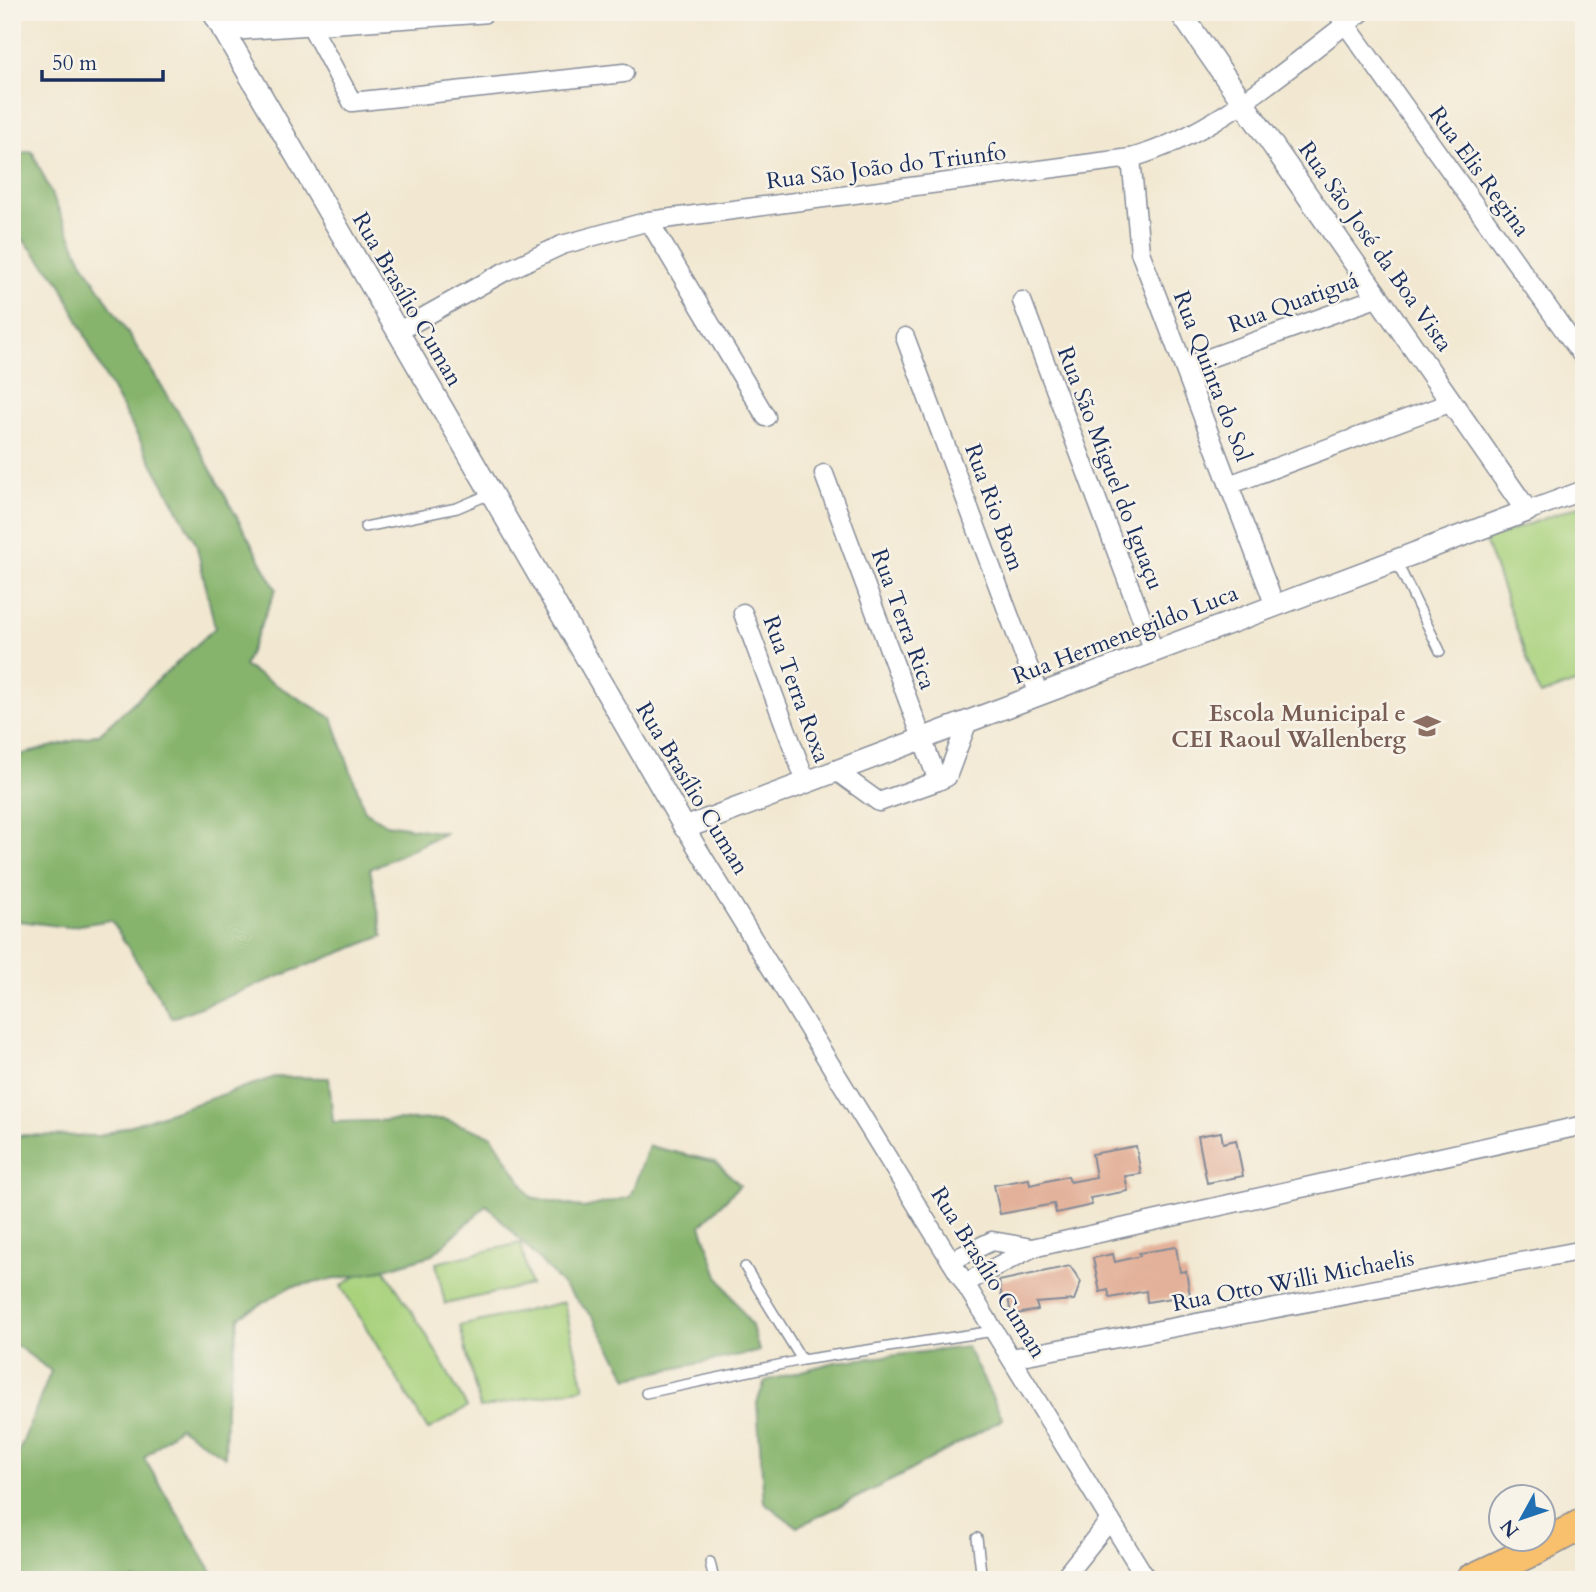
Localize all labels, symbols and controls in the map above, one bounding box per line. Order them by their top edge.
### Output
scale bar [42,38,163,82]
text: 50 m [52,49,97,78]
street label: Rua Elis Regina [1422,100,1537,243]
street label: Rua São José da Boa Vista [1291,135,1460,358]
street label: Rua São João do Triunfo [764,136,1008,197]
street label: Rua Brasílio Cuman [345,206,470,392]
street label: Rua Quatiguá [1224,265,1363,340]
street label: Rua Quinta do Sol [1166,286,1259,466]
street label: Rua São Miguel do Iguaçu [1050,342,1171,594]
street label: Rua Rio Bom [957,439,1032,576]
street label: Rua Terra Rica [864,544,943,694]
street label: Rua Hermenegildo Luca [1008,577,1242,692]
street label: Rua Terra Roxa [756,611,838,767]
street label: Rua Brasílio Cuman [629,696,756,880]
place label: Escola Municipal e CEI Raoul Wallenberg [1171,698,1406,755]
school or university icon: Escola Municipal e CEI Raoul Wallenberg [1412,711,1442,741]
street label: Rua Brasílio Cuman [923,1181,1054,1364]
street label: Rua Otto Willi Michaelis [1170,1242,1417,1319]
north arrow [1488,1484,1558,1554]
text: N [1494,1513,1525,1543]

